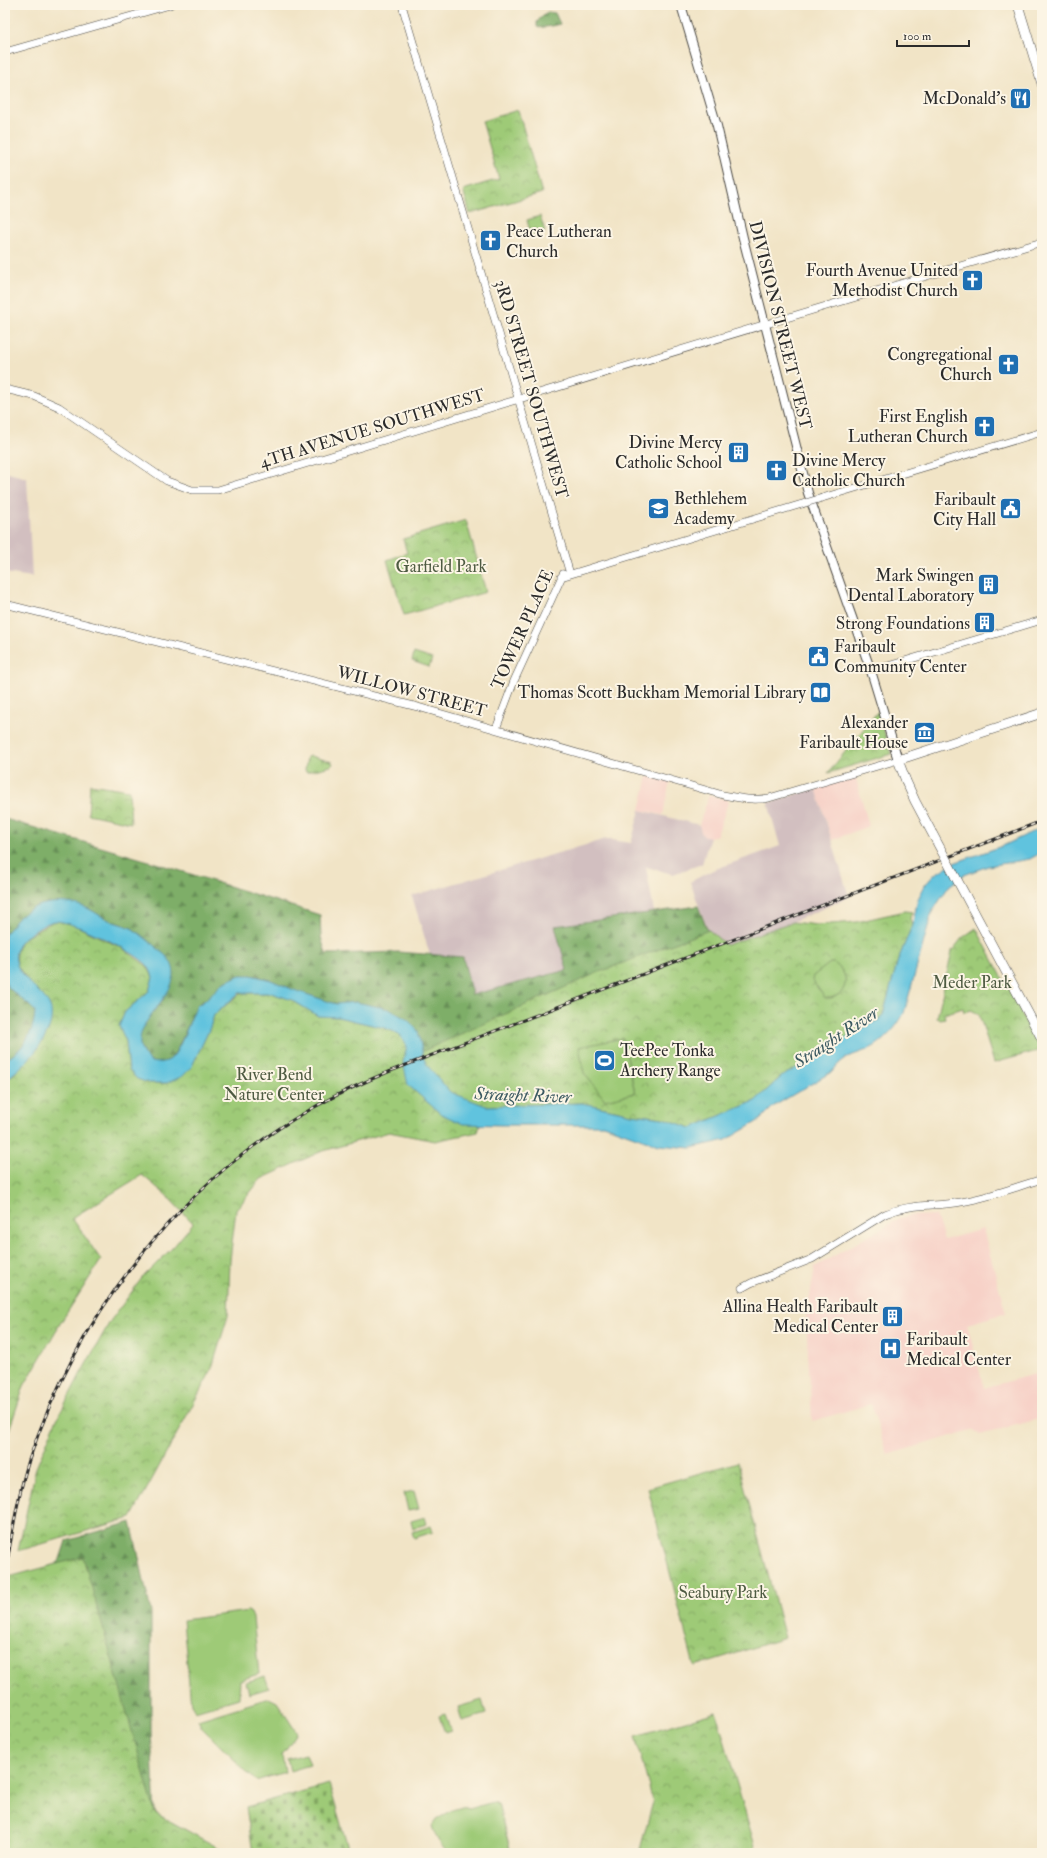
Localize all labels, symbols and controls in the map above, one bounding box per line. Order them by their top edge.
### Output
scale bar [897,22,969,48]
text: 100 m [903,29,932,44]
restaurant icon: McDonald's [1008,85,1034,111]
place label: McDonald's [923,88,1006,109]
street label: DIVISION STREET WEST [744,219,817,432]
place label: Peace Lutheran Church [506,221,612,262]
church icon: Peace Lutheran Church [478,228,504,254]
place label: Fourth Avenue United Methodist Church [806,260,959,301]
church icon: Fourth Avenue United Methodist Church [960,267,986,293]
street label: 3RD STREET SOUTHWEST [490,277,573,501]
place label: Congregational Church [887,344,993,385]
church icon: Congregational Church [995,351,1021,377]
street label: 4TH AVENUE SOUTHWEST [257,384,488,473]
place label: First English Lutheran Church [848,406,968,447]
church icon: First English Lutheran Church [971,413,997,439]
place label: Divine Mercy Catholic School [615,432,723,473]
building icon: Divine Mercy Catholic School [725,439,751,465]
place label: Divine Mercy Catholic Church [792,450,905,491]
church icon: Divine Mercy Catholic Church [764,457,790,483]
place label: Bethlehem Academy [673,488,747,530]
place label: Faribault City Hall [933,489,997,531]
school or university icon: Bethlehem Academy [646,495,672,521]
public building icon: Faribault City Hall [998,496,1024,522]
park label: Garfield Park [395,556,487,577]
place label: Mark Swingen Dental Laboratory [847,565,975,607]
street label: TOWER PLACE [487,566,558,692]
building icon: Mark Swingen Dental Laboratory [976,572,1002,598]
building icon: Strong Foundations [972,610,998,636]
place label: Strong Foundations [836,613,970,634]
place label: Faribault Community Center [834,636,967,678]
public building icon: Faribault Community Center [805,643,831,669]
street label: WILLOW STREET [334,661,490,722]
library icon: Thomas Scott Buckham Memorial Library [808,679,834,705]
place label: Thomas Scott Buckham Memorial Library [518,682,807,704]
place label: Alexander Faribault House [799,712,909,753]
museum icon: Alexander Faribault House [911,719,937,745]
park label: Meder Park [932,972,1012,993]
water label: Straight River [788,1001,884,1074]
place label: TeePee Tonka Archery Range [619,1040,721,1082]
sports icon: TeePee Tonka Archery Range [592,1047,618,1073]
park label: River Bend Nature Center [224,1064,325,1105]
water label: Straight River [473,1082,573,1109]
place label: Allina Health Faribault Medical Center [722,1296,879,1337]
building icon: Allina Health Faribault Medical Center [880,1303,906,1329]
place label: Faribault Medical Center [906,1329,1012,1370]
hospital icon: Faribault Medical Center [877,1336,903,1362]
park label: Seabury Park [679,1582,767,1604]

